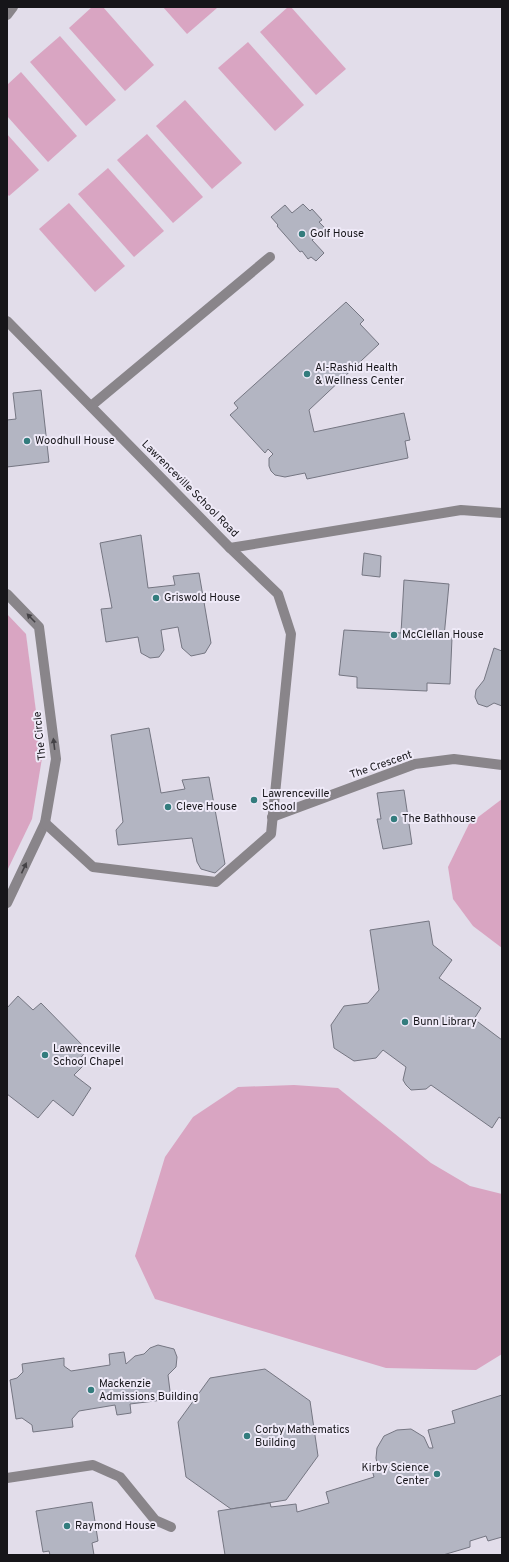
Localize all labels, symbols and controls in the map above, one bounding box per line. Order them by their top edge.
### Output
place label: Golf House [310,227,364,241]
marker: Golf House [297,229,307,239]
place label: Al-Rashid Health & Wellness Center [315,361,405,388]
marker: Al-Rashid Health & Wellness Center [302,369,312,379]
place label: Woodhull House [35,434,115,448]
marker: Woodhull House [22,436,32,446]
street label: Lawrenceville School Road [138,437,242,541]
place label: Griswold House [164,591,240,605]
marker: Griswold House [151,593,161,603]
one-way arrow [26,613,36,623]
place label: McClellan House [402,628,484,642]
marker: McClellan House [389,630,399,640]
street label: The Circle [30,711,50,761]
one-way arrow [51,738,57,750]
street label: The Crescent [348,748,414,782]
place label: Lawrenceville School [262,787,330,814]
marker: Lawrenceville School [249,795,259,805]
place label: Cleve House [176,800,237,814]
marker: Cleve House [163,802,173,812]
place label: The Bathhouse [402,812,476,826]
marker: The Bathhouse [389,814,399,824]
one-way arrow [21,863,27,874]
place label: Bunn Library [413,1015,477,1029]
marker: Bunn Library [400,1017,410,1027]
place label: Lawrenceville School Chapel [53,1042,124,1069]
marker: Lawrenceville School Chapel [40,1050,50,1060]
place label: Mackenzie Admissions Building [99,1377,198,1404]
marker: Mackenzie Admissions Building [86,1385,96,1395]
place label: Corby Mathematics Building [255,1423,350,1450]
marker: Corby Mathematics Building [242,1431,252,1441]
place label: Kirby Science Center [362,1461,430,1488]
marker: Kirby Science Center [432,1469,442,1479]
place label: Raymond House [75,1519,156,1533]
marker: Raymond House [62,1521,72,1531]

